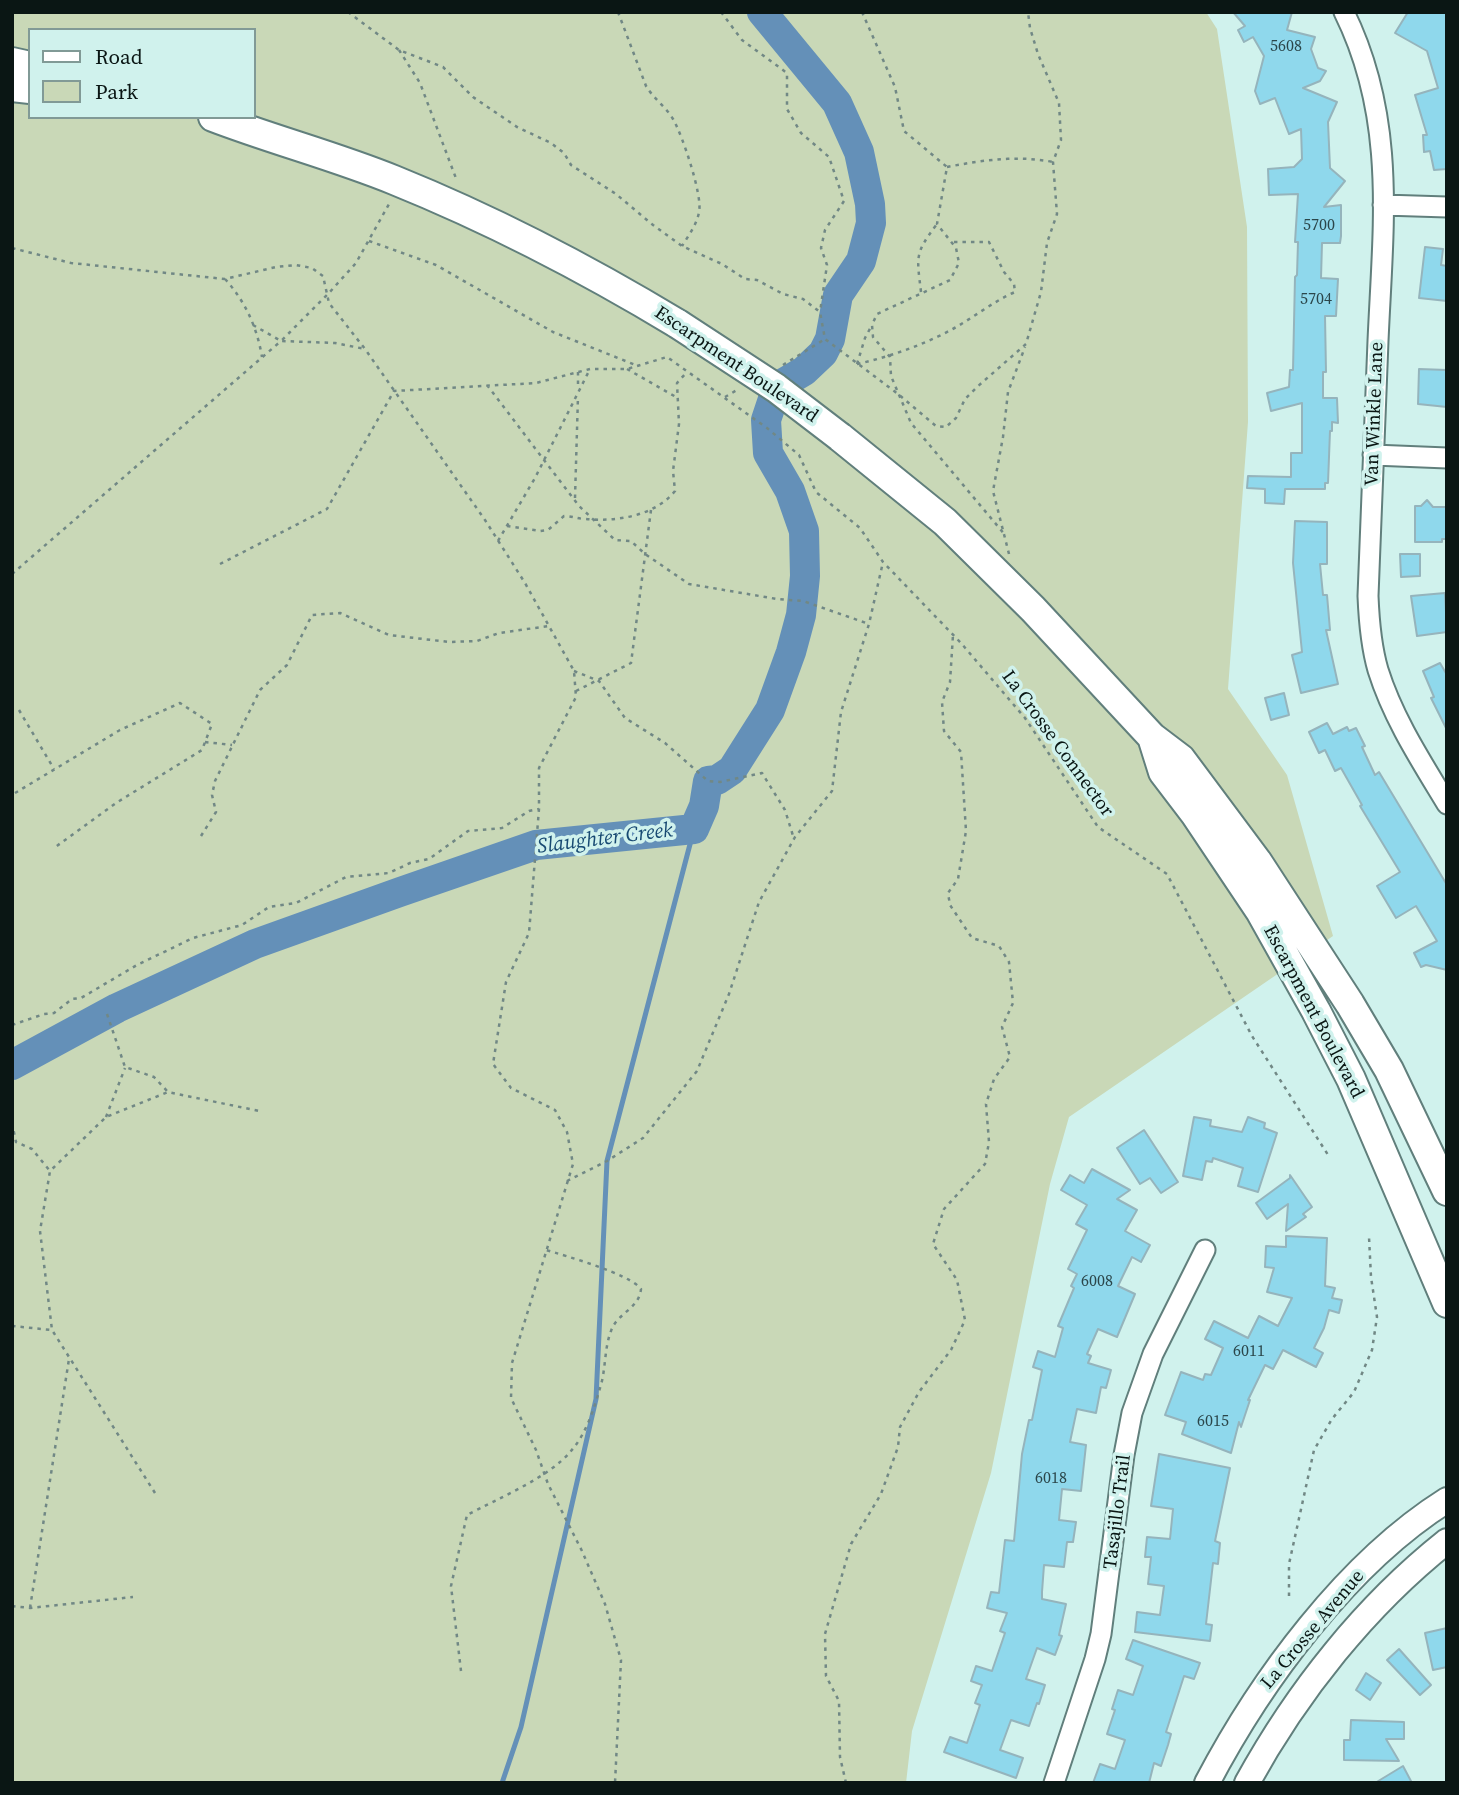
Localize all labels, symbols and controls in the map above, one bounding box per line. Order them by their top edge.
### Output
legend [28,28,256,119]
house number: 5608 [1270,37,1302,57]
text: Road [95,42,143,71]
text: Park [95,77,138,106]
house number: 5700 [1303,216,1335,236]
house number: 5704 [1300,290,1332,310]
street label: Escarpment Boulevard [650,302,822,428]
street label: Van Winkle Lane [1361,342,1389,486]
street label: La Crosse Connector [996,666,1118,822]
water label: Slaughter Creek [536,818,674,860]
street label: Escarpment Boulevard [1258,922,1368,1102]
house number: 6008 [1081,1272,1113,1292]
house number: 6011 [1233,1342,1265,1362]
house number: 6015 [1197,1412,1229,1432]
street label: Tasajillo Trail [1100,1453,1136,1571]
house number: 6018 [1035,1469,1067,1489]
street label: La Crosse Avenue [1256,1566,1370,1694]

